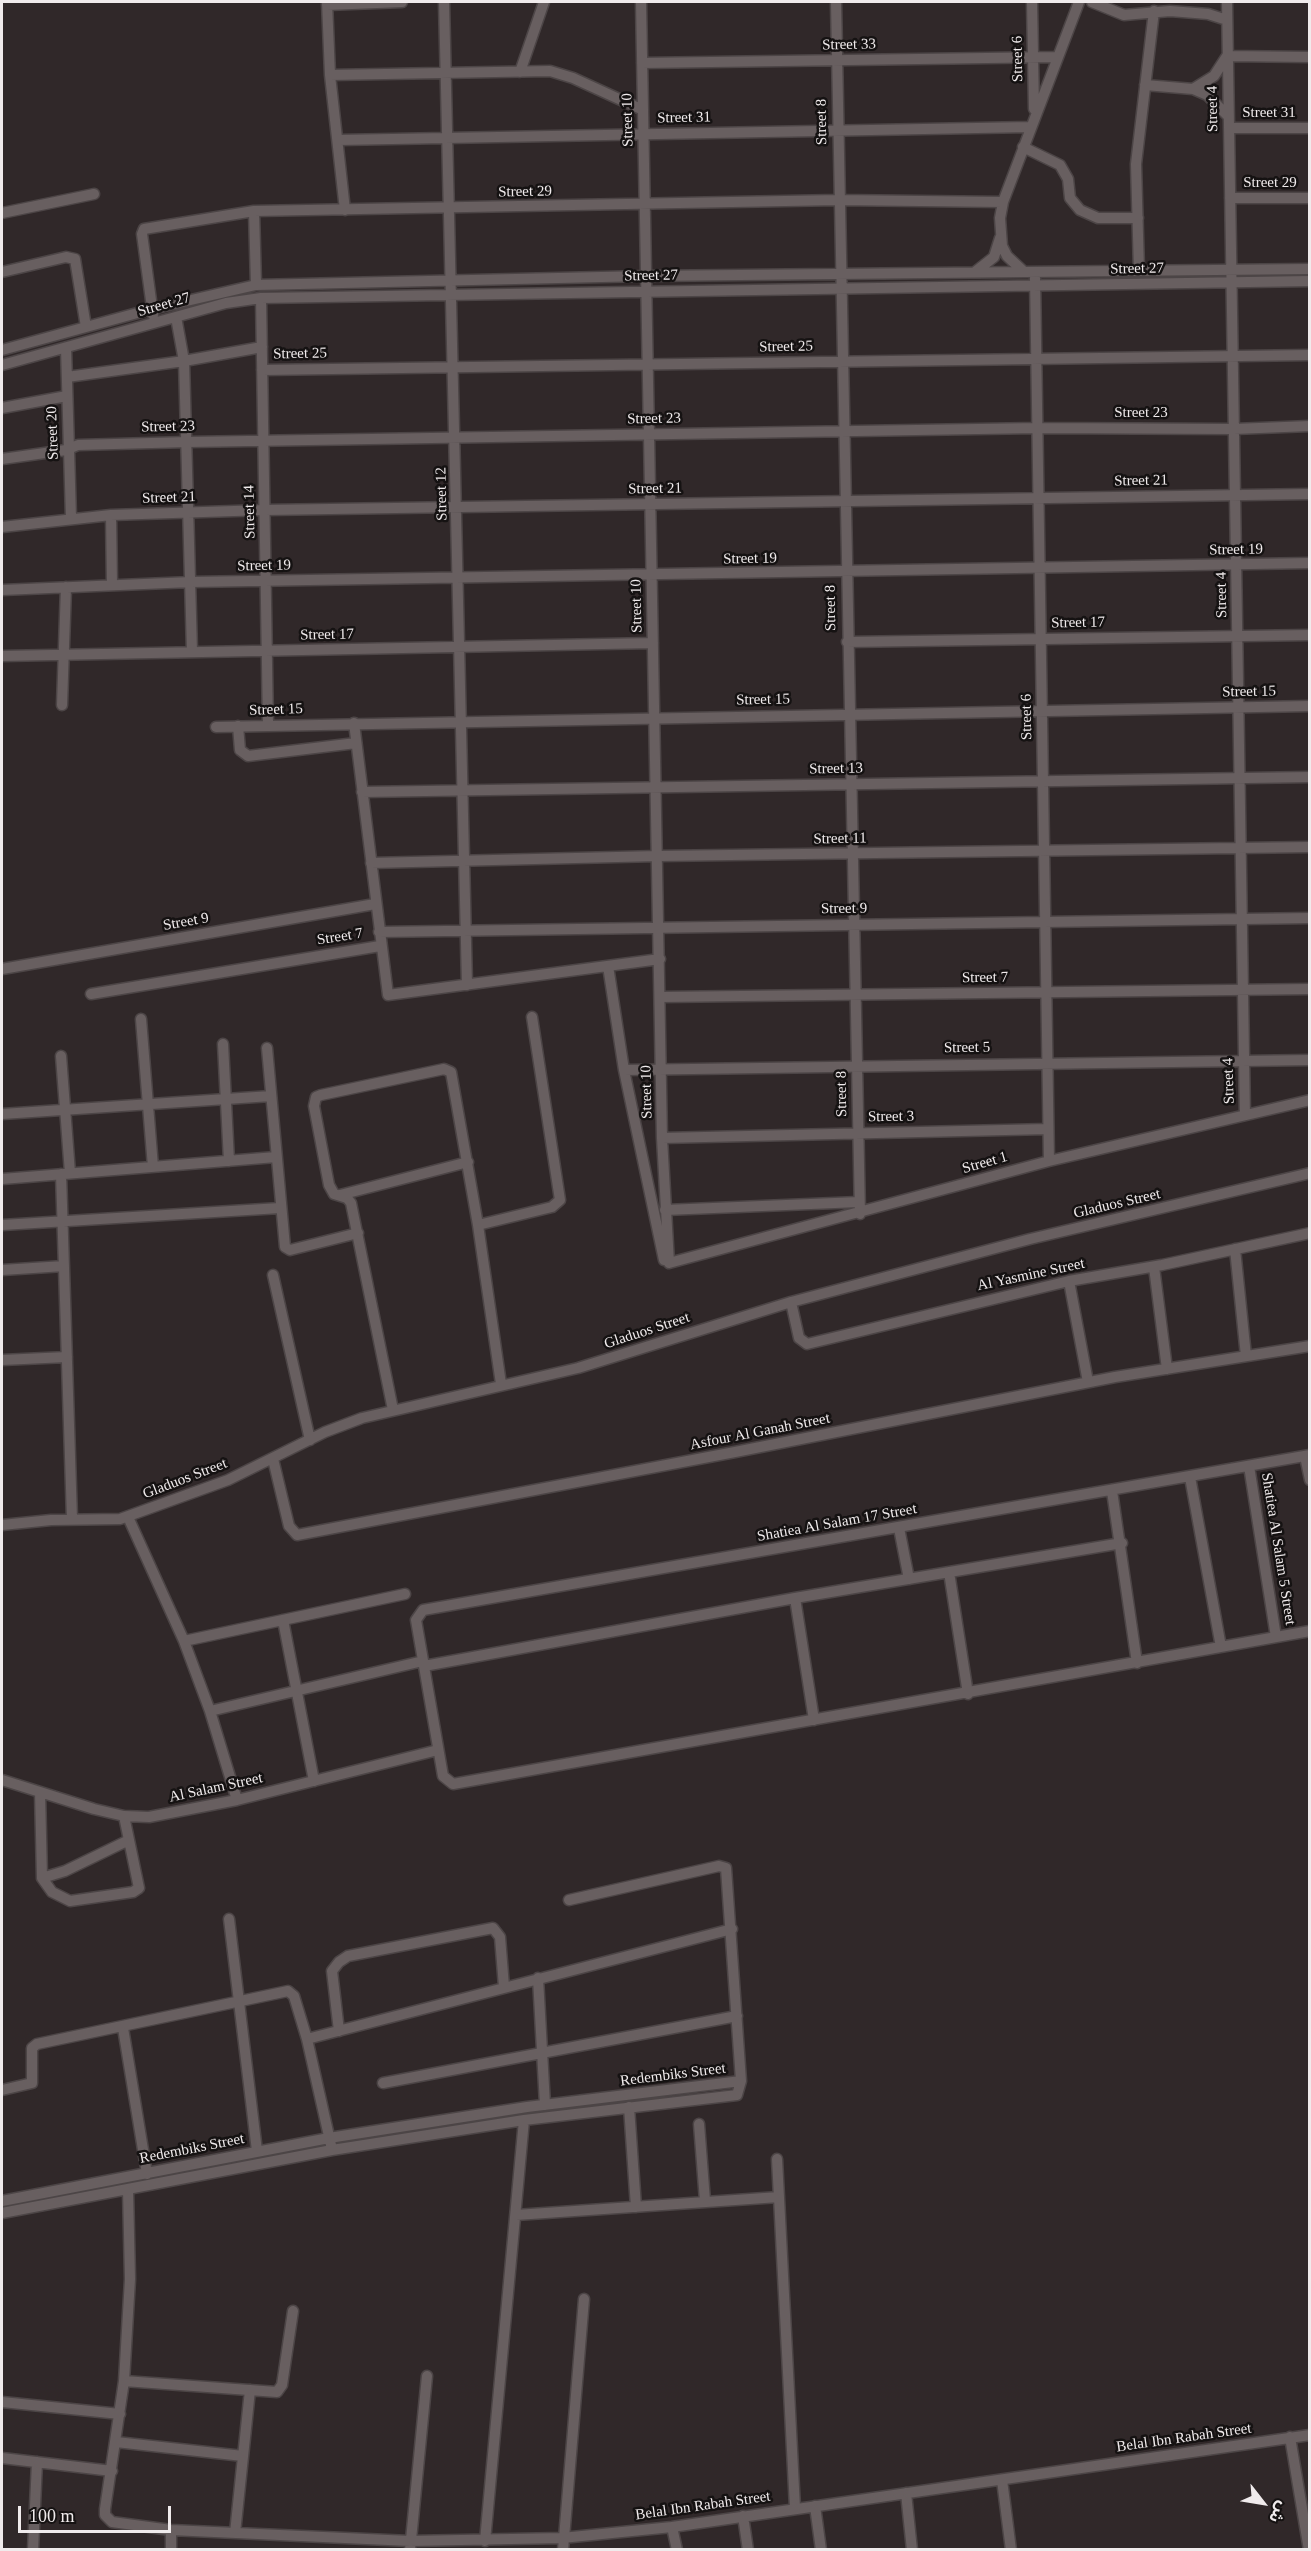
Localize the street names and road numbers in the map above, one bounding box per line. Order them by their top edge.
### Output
street label: Street 33 [822,36,876,54]
street label: Street 6 [1009,36,1027,82]
street label: Street 4 [1204,86,1222,132]
street label: Street 10 [619,93,637,147]
street label: Street 8 [813,99,831,145]
street label: Street 31 [1242,104,1296,122]
street label: Street 31 [657,109,711,127]
street label: Street 29 [1243,174,1297,192]
street label: Street 29 [498,183,552,201]
street label: Street 27 [1110,260,1164,278]
street label: Street 27 [624,267,678,285]
street label: Street 27 [136,289,192,321]
street label: Street 25 [759,338,813,356]
street label: Street 25 [273,345,327,363]
street label: Street 23 [1114,404,1168,422]
street label: Street 20 [43,406,63,460]
street label: Street 23 [627,410,681,428]
street label: Street 23 [141,418,195,436]
street label: Street 12 [433,467,451,521]
street label: Street 21 [1114,472,1168,490]
street label: Street 21 [628,480,682,498]
street label: Street 14 [241,485,259,539]
street label: Street 21 [142,488,196,508]
street label: Street 19 [1209,541,1263,559]
street label: Street 19 [723,550,777,568]
street label: Street 19 [237,557,291,575]
street label: Street 4 [1213,572,1231,618]
street label: Street 10 [628,579,646,633]
street label: Street 8 [822,585,840,631]
street label: Street 17 [1051,614,1105,632]
street label: Street 17 [300,626,354,644]
street label: Street 15 [1222,683,1276,701]
street label: Street 15 [736,691,790,709]
street label: Street 6 [1018,694,1036,740]
street label: Street 15 [249,700,303,720]
street label: Street 13 [809,760,863,778]
street label: Street 11 [813,830,867,848]
street label: Street 9 [821,900,867,918]
street label: Street 9 [162,909,210,935]
street label: Street 7 [316,924,364,950]
street label: Street 7 [962,969,1008,987]
street label: Street 5 [944,1039,990,1057]
street label: Street 4 [1219,1058,1239,1104]
street label: Street 10 [638,1065,656,1119]
street label: Street 8 [833,1071,851,1117]
street label: Street 3 [868,1108,914,1126]
street label: Street 1 [960,1148,1010,1178]
street label: Gladuos Street [1072,1185,1162,1223]
street label: Al Yasmine Street [976,1255,1086,1295]
street label: Gladuos Street [602,1309,692,1353]
street label: Asfour Al Ganah Street [689,1410,831,1454]
street label: Gladuos Street [140,1455,230,1503]
street label: Shatiea Al Salam 5 Street [1257,1471,1299,1627]
street label: Shatiea Al Salam 17 Street [756,1500,918,1546]
street label: Al Salam Street [168,1769,264,1807]
street label: Redembiks Street [619,2060,727,2090]
street label: Redembiks Street [138,2130,246,2168]
street label: Belal Ibn Rabah Street [1115,2420,1253,2456]
street label: Belal Ibn Rabah Street [634,2488,772,2524]

